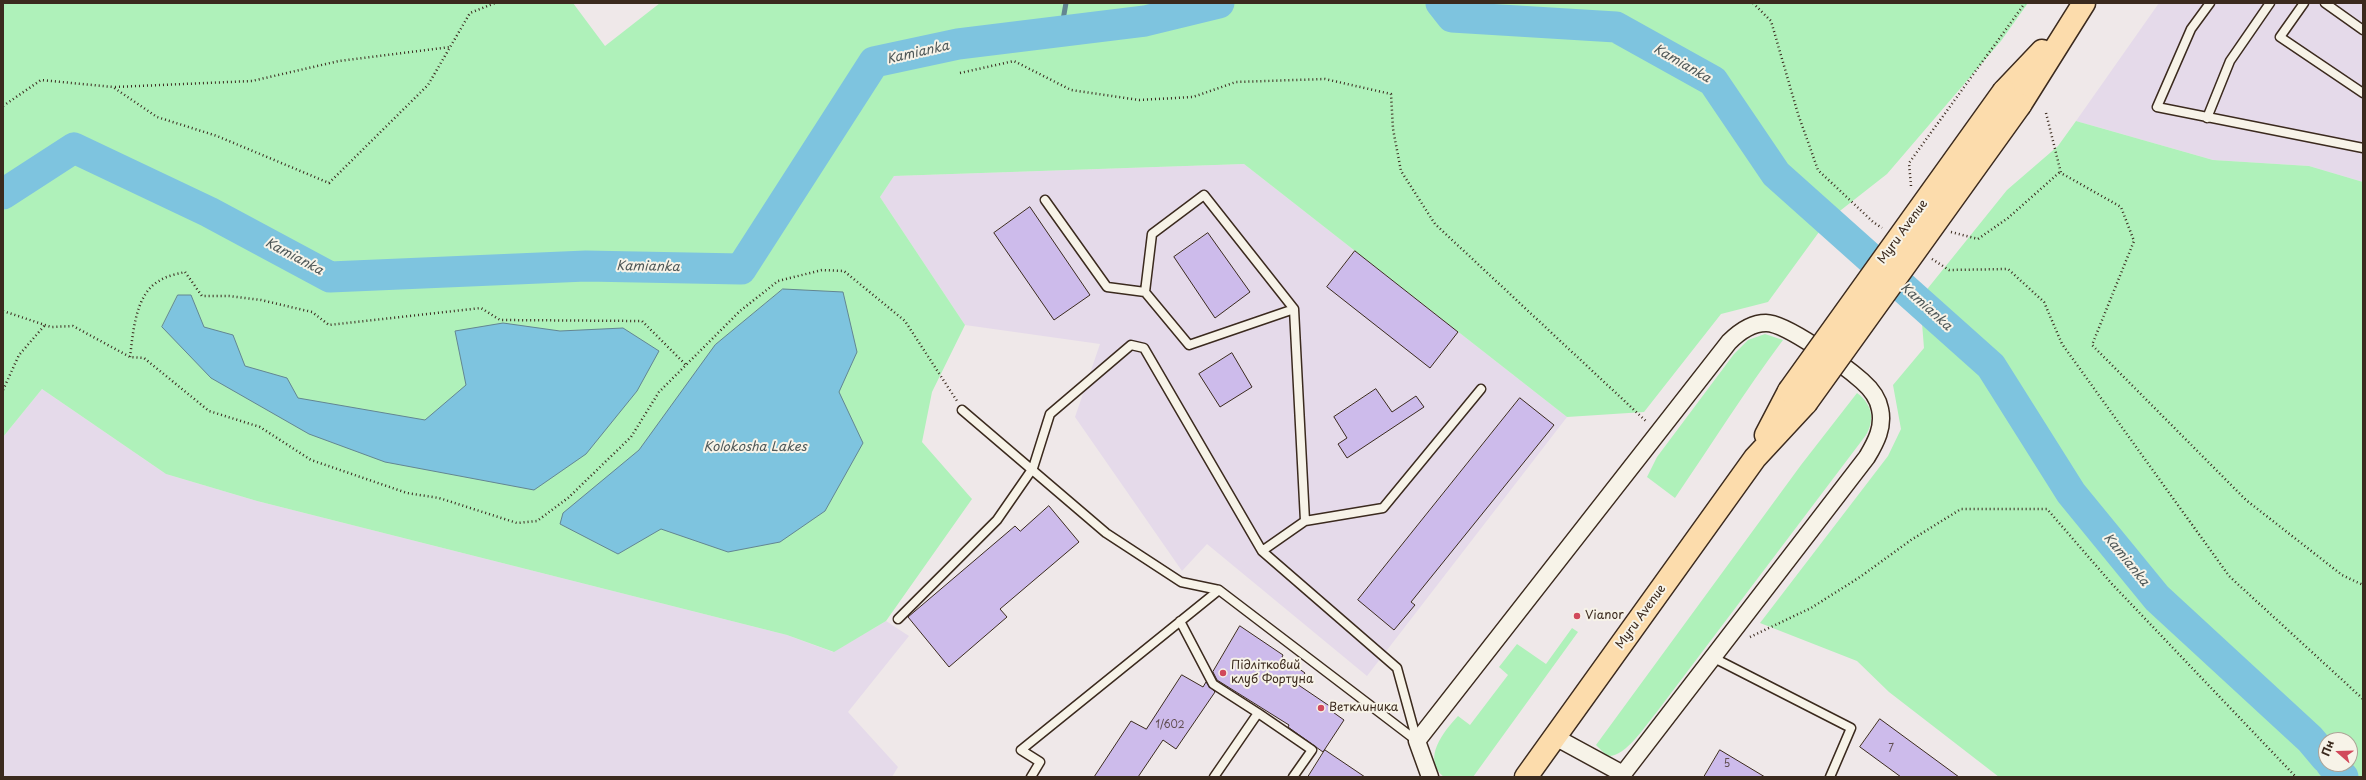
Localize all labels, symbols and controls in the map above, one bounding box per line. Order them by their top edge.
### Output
water label: Kamianka [885,38,951,68]
water label: Kamianka [1651,41,1713,87]
street label: Myru Avenue [1875,197,1931,267]
water label: Kamianka [262,235,326,279]
water label: Kamianka [616,259,680,275]
water label: Kamianka [1897,280,1955,334]
water label: Kolokosha Lakes [703,439,807,455]
water label: Kamianka [2100,531,2152,589]
street label: Myru Avenue [1613,582,1669,652]
place label: Vianor [1585,609,1624,623]
marker: Vianor [1572,611,1582,621]
place label: Підлітковий клуб Фортуна [1231,659,1313,687]
marker: Підлітковий клуб Фортуна [1218,668,1228,678]
place label: Ветклиника [1329,701,1398,715]
marker: Ветклиника [1316,703,1326,713]
house number: 1/602 [1155,719,1185,731]
north arrow [2318,732,2358,772]
text: Пн [2316,738,2338,758]
house number: 7 [1888,743,1894,755]
house number: 5 [1724,758,1730,770]

